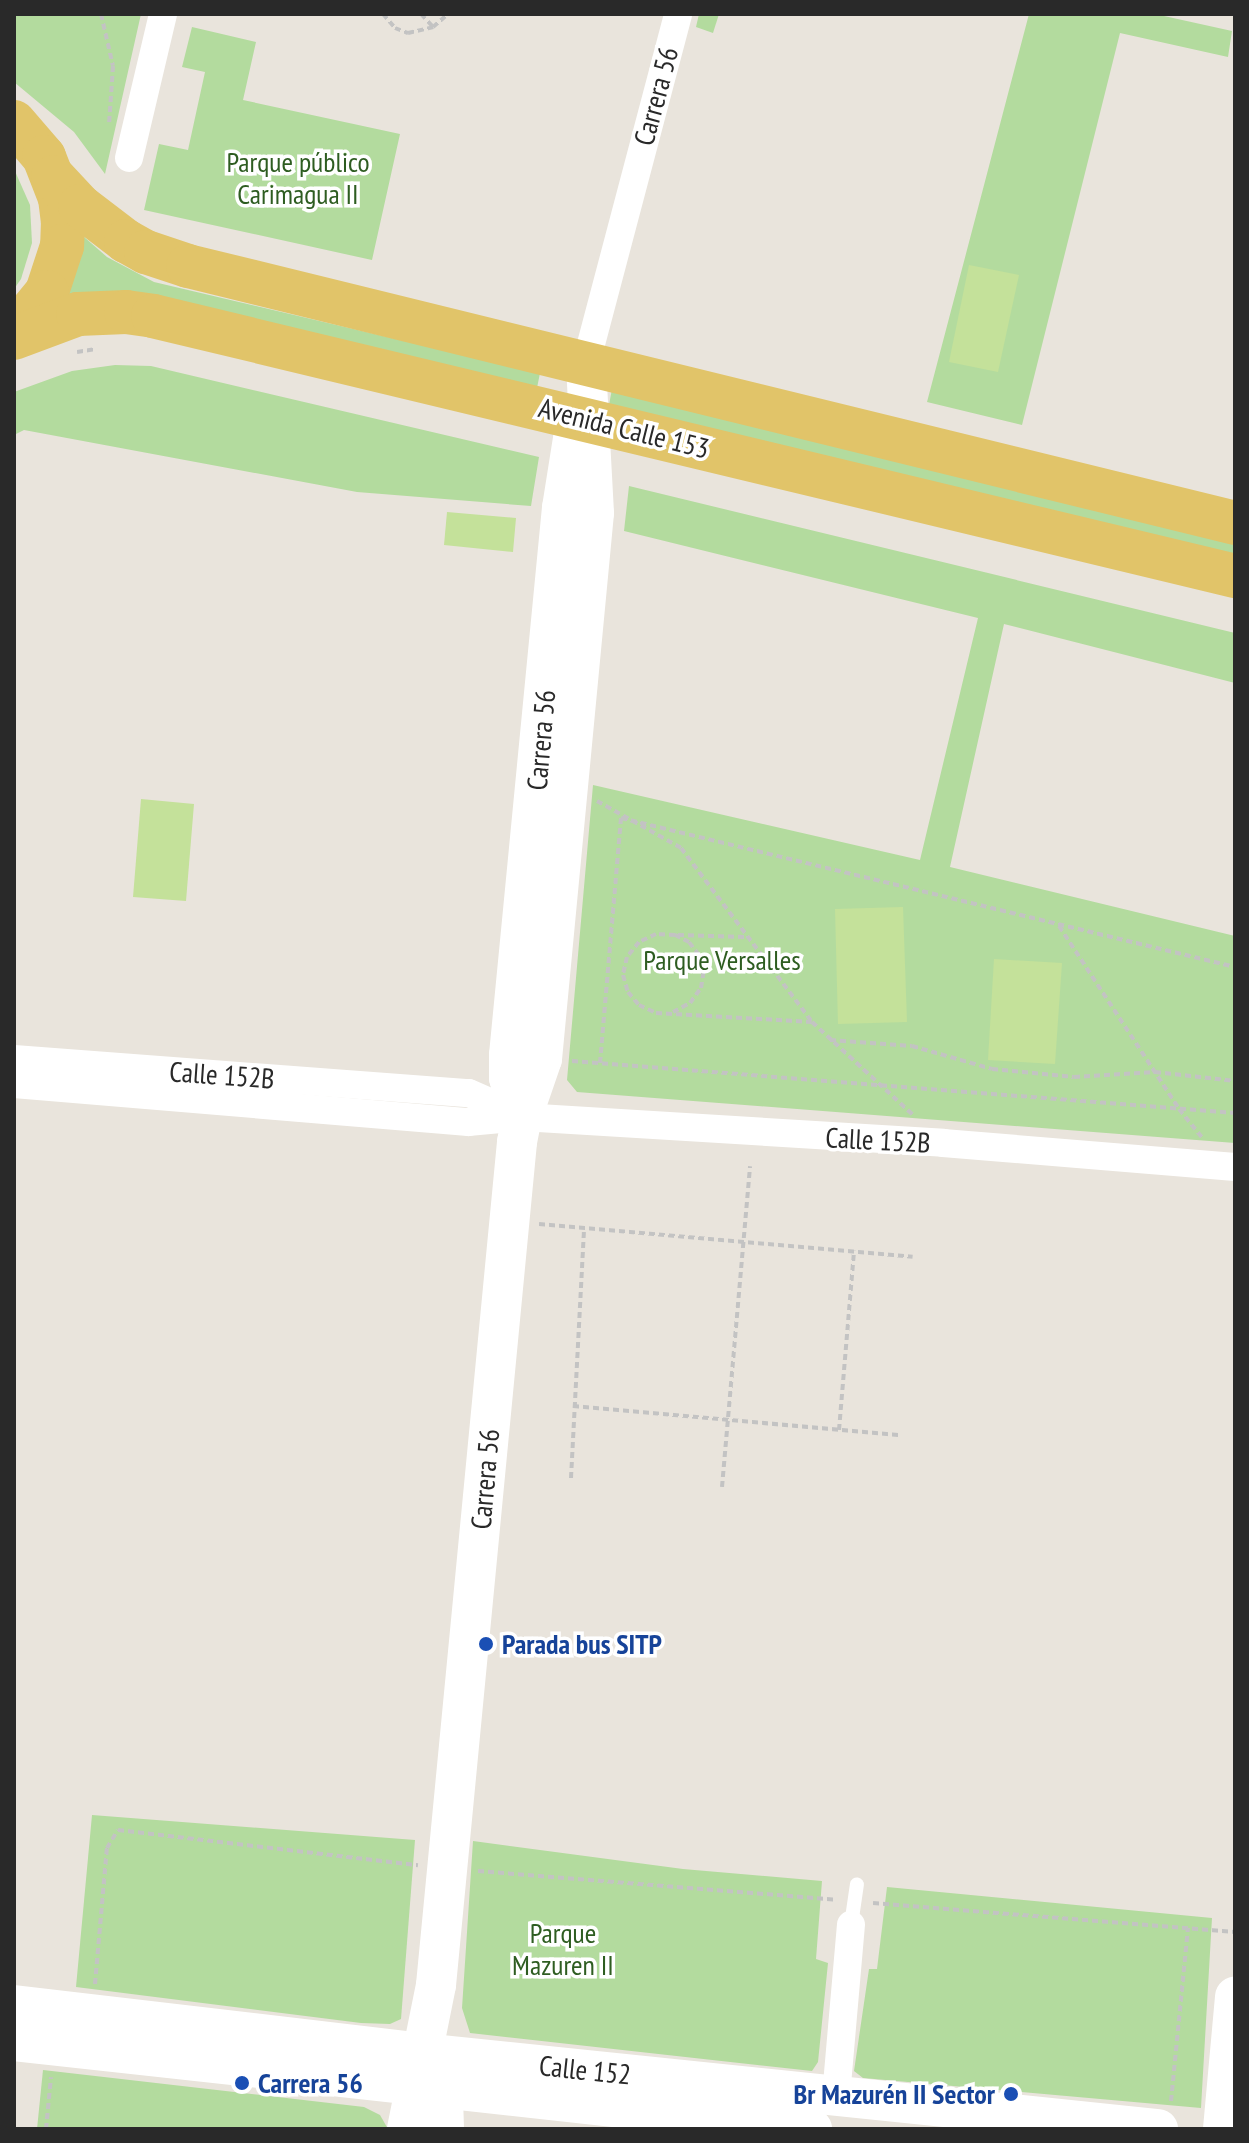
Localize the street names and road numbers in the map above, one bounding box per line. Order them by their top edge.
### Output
street label: Carrera 56 [627,43,685,149]
street label: Avenida Calle 153 [535,391,713,465]
street label: Carrera 56 [520,688,562,792]
street label: Calle 152B [168,1055,276,1095]
street label: Calle 152B [825,1120,931,1160]
street label: Carrera 56 [464,1427,506,1531]
street label: Calle 152 [537,2048,633,2092]

